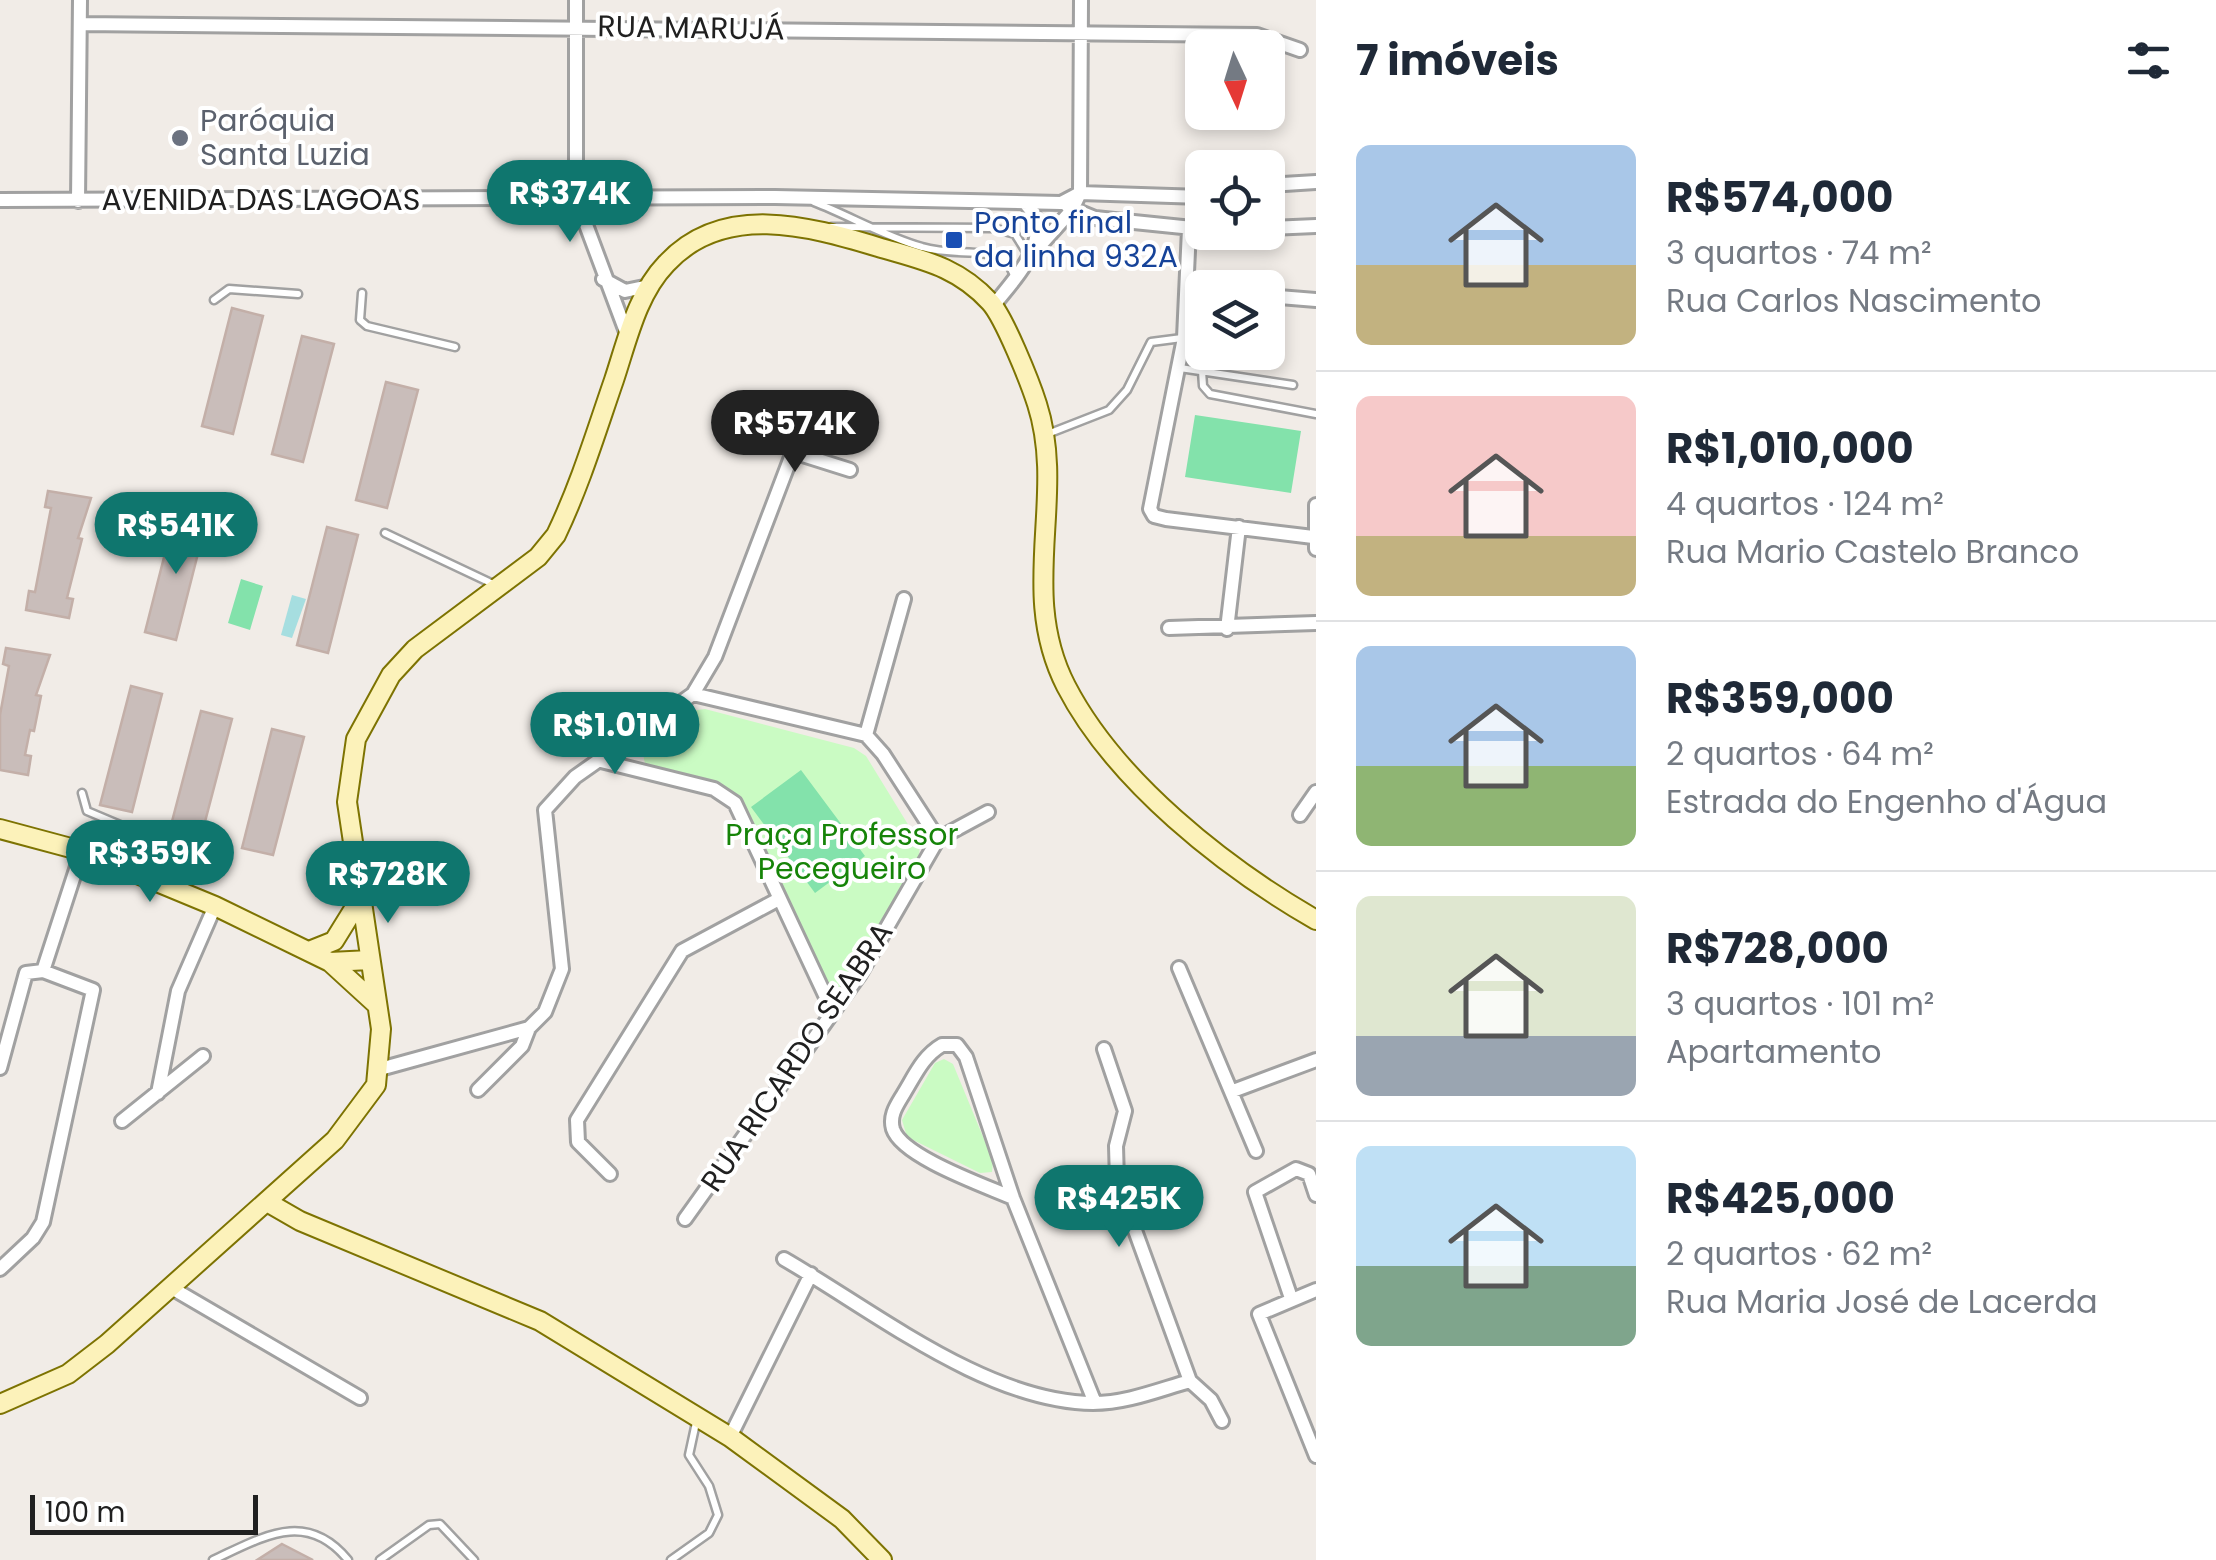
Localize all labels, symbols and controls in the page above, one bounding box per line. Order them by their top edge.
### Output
street label: RUA MARUJÁ [597,4,785,51]
north arrow [1185,30,1285,130]
map controls [1185,30,1285,370]
text: 7 imóveis [1356,31,1559,90]
icon: filters [2121,33,2176,88]
place label: Paróquia Santa Luzia [200,99,370,176]
marker: Paróquia Santa Luzia [169,127,191,149]
button: locate [1185,150,1285,250]
pin: R$374K [489,160,651,245]
text: R$574,000 [1666,168,1893,227]
text: R$374K [509,170,631,215]
street label: AVENIDA DAS LAGOAS [102,178,420,221]
icon: home [1436,185,1556,305]
place label: Ponto final da linha 932A [974,201,1178,278]
marker: Ponto final da linha 932A [943,229,965,251]
text: 3 quartos · 74 m² [1666,230,1931,275]
button: layers [1185,270,1285,370]
text: Rua Carlos Nascimento [1666,278,2042,323]
pin: R$574K [714,390,876,475]
text: R$574K [733,400,857,445]
text: R$1,010,000 [1666,419,1914,478]
icon: home [1436,436,1556,556]
text: 4 quartos · 124 m² [1666,481,1944,526]
pin: R$541K [95,492,257,577]
text: R$541K [117,502,235,547]
text: Rua Mario Castelo Branco [1666,529,2079,574]
text: R$359,000 [1666,669,1894,728]
icon: home [1436,686,1556,806]
pin: R$1.01M [523,692,707,777]
text: R$1.01M [552,702,678,747]
text: 2 quartos · 64 m² [1666,731,1934,776]
text: Estrada do Engenho d'Água [1666,779,2107,824]
park label: Praça Professor Pecegueiro [725,813,959,890]
pin: R$359K [69,820,231,905]
text: R$359K [88,830,212,875]
pin: R$728K [307,841,469,926]
text: R$728K [328,851,448,896]
street label: RUA RICARDO SEABRA [690,913,903,1200]
text: R$728,000 [1666,919,1889,978]
icon: home [1436,936,1556,1056]
text: 3 quartos · 101 m² [1666,981,1934,1026]
text: Apartamento [1666,1029,1881,1074]
pin: R$425K [1038,1165,1200,1250]
text: R$425,000 [1666,1169,1895,1228]
text: R$425K [1057,1175,1181,1220]
icon: home [1436,1186,1556,1306]
text: 2 quartos · 62 m² [1666,1231,1932,1276]
text: Rua Maria José de Lacerda [1666,1279,2098,1324]
scale bar [30,1490,258,1534]
text: 100 m [45,1493,125,1532]

